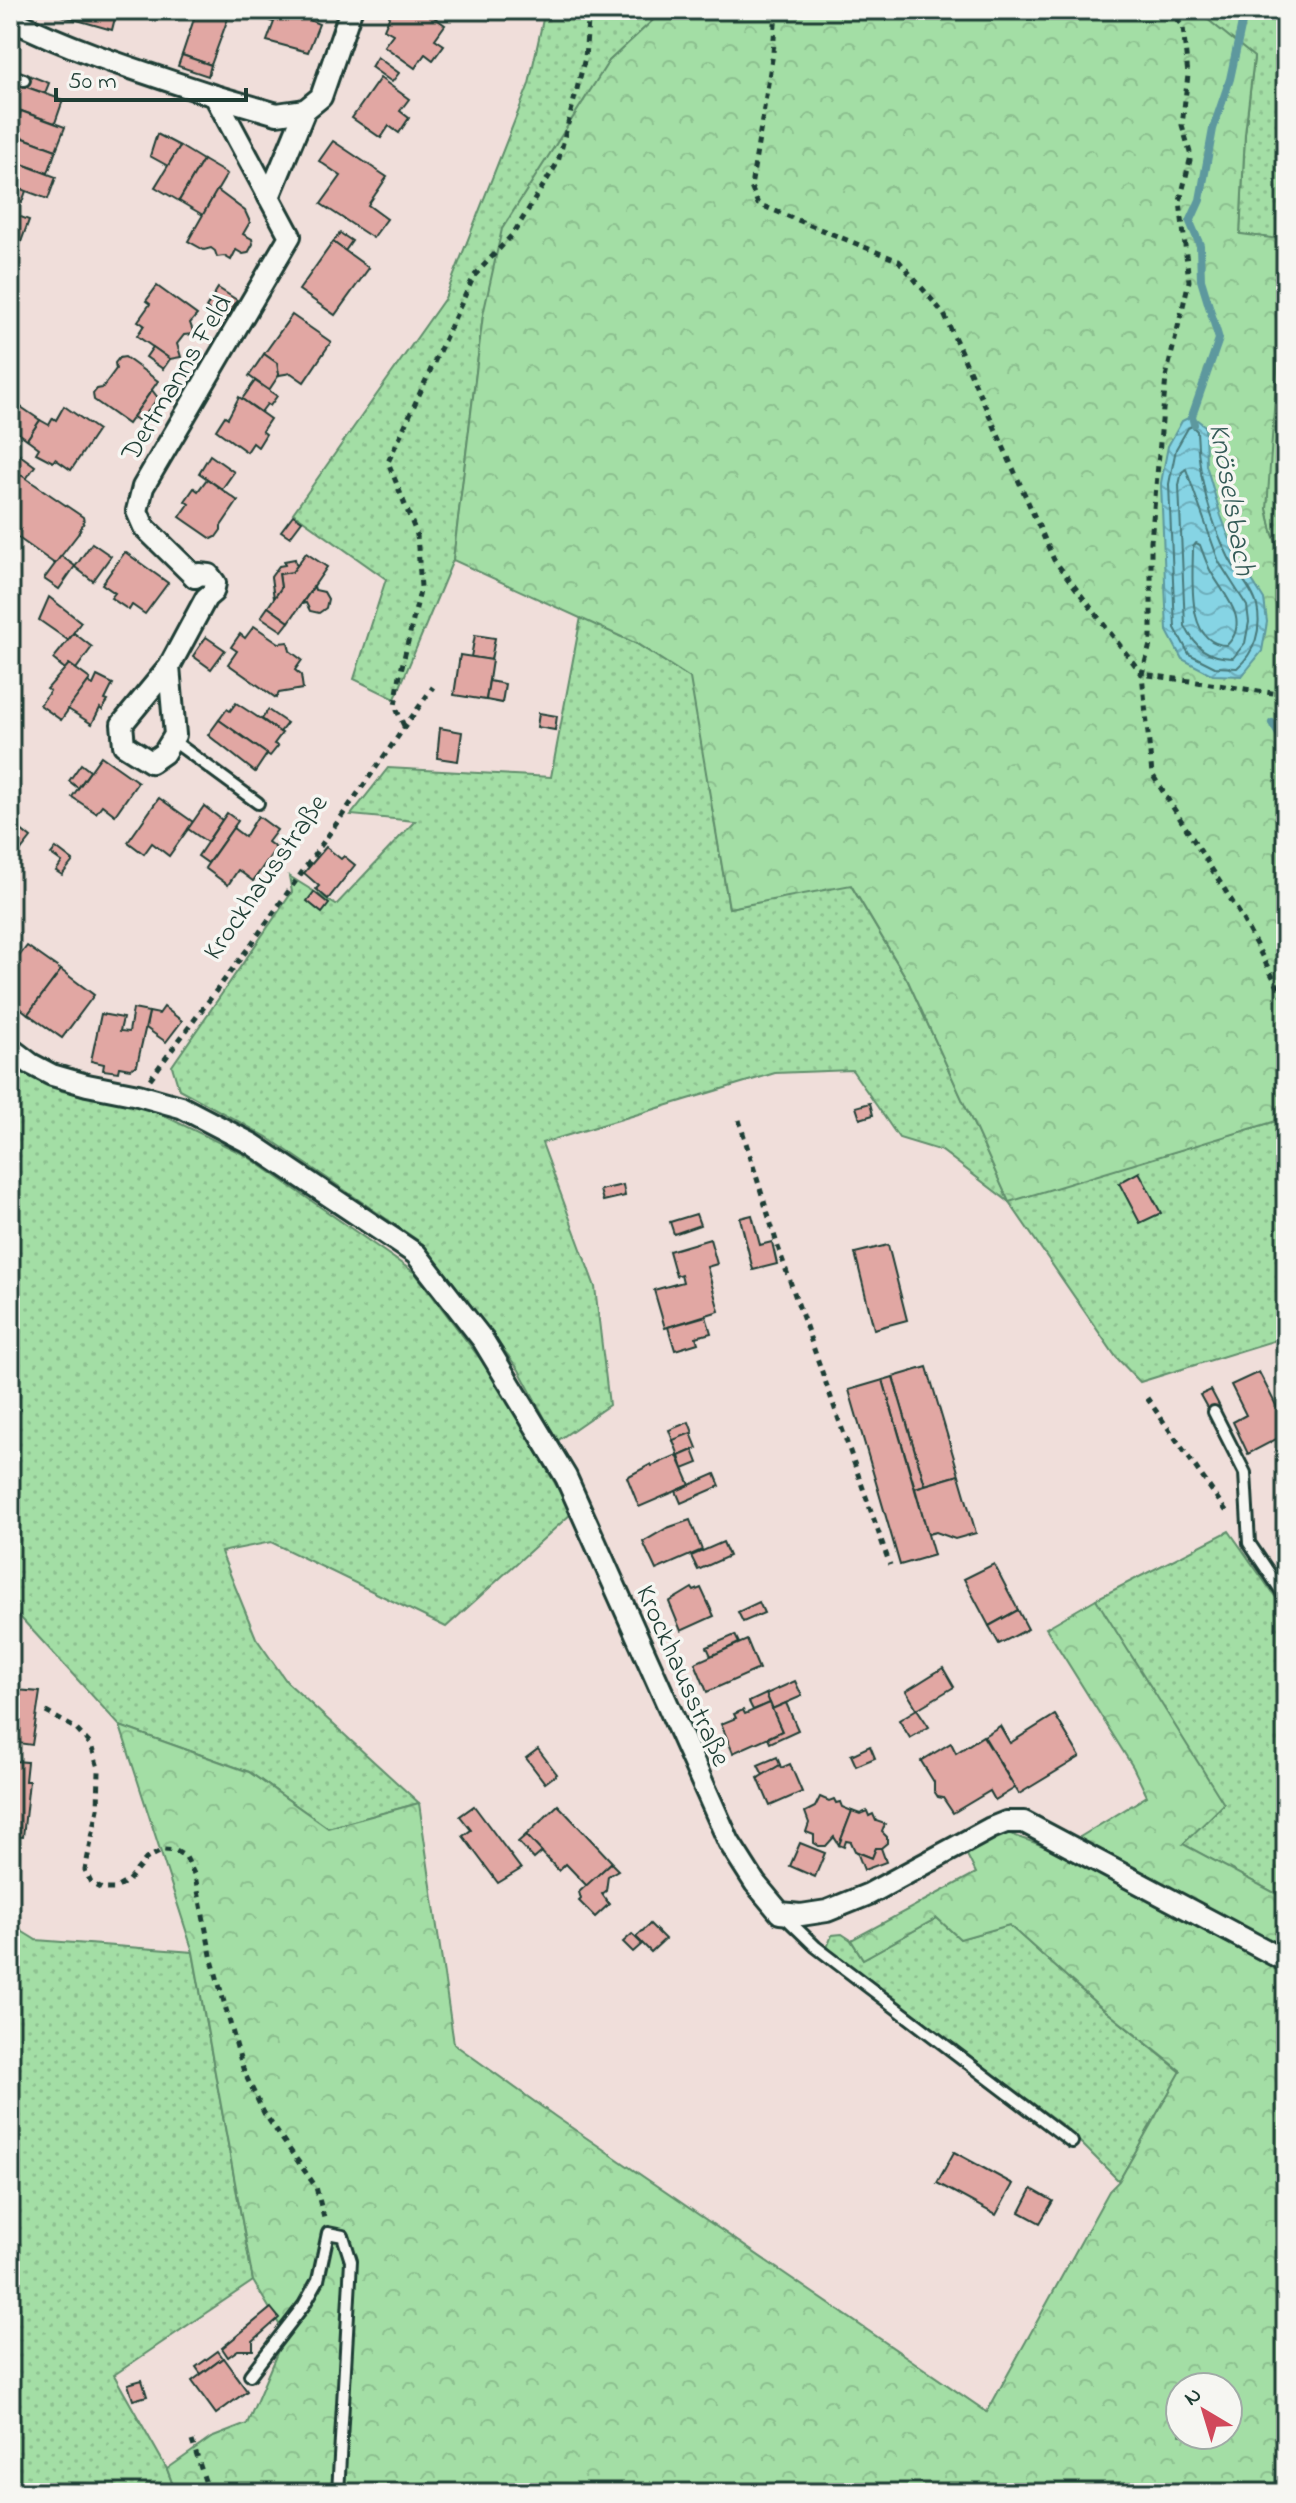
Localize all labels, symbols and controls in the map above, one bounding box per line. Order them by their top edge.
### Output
scale bar [56,52,246,102]
text: 50 m [68,65,117,100]
street label: Dertmanns Feld [111,287,244,471]
water label: Knöselsbach [1195,420,1265,580]
street label: Krockhausstraße [194,786,340,970]
street label: Krockhausstraße [623,1579,740,1774]
north arrow [1164,2371,1244,2451]
text: N [1178,2380,1209,2415]

